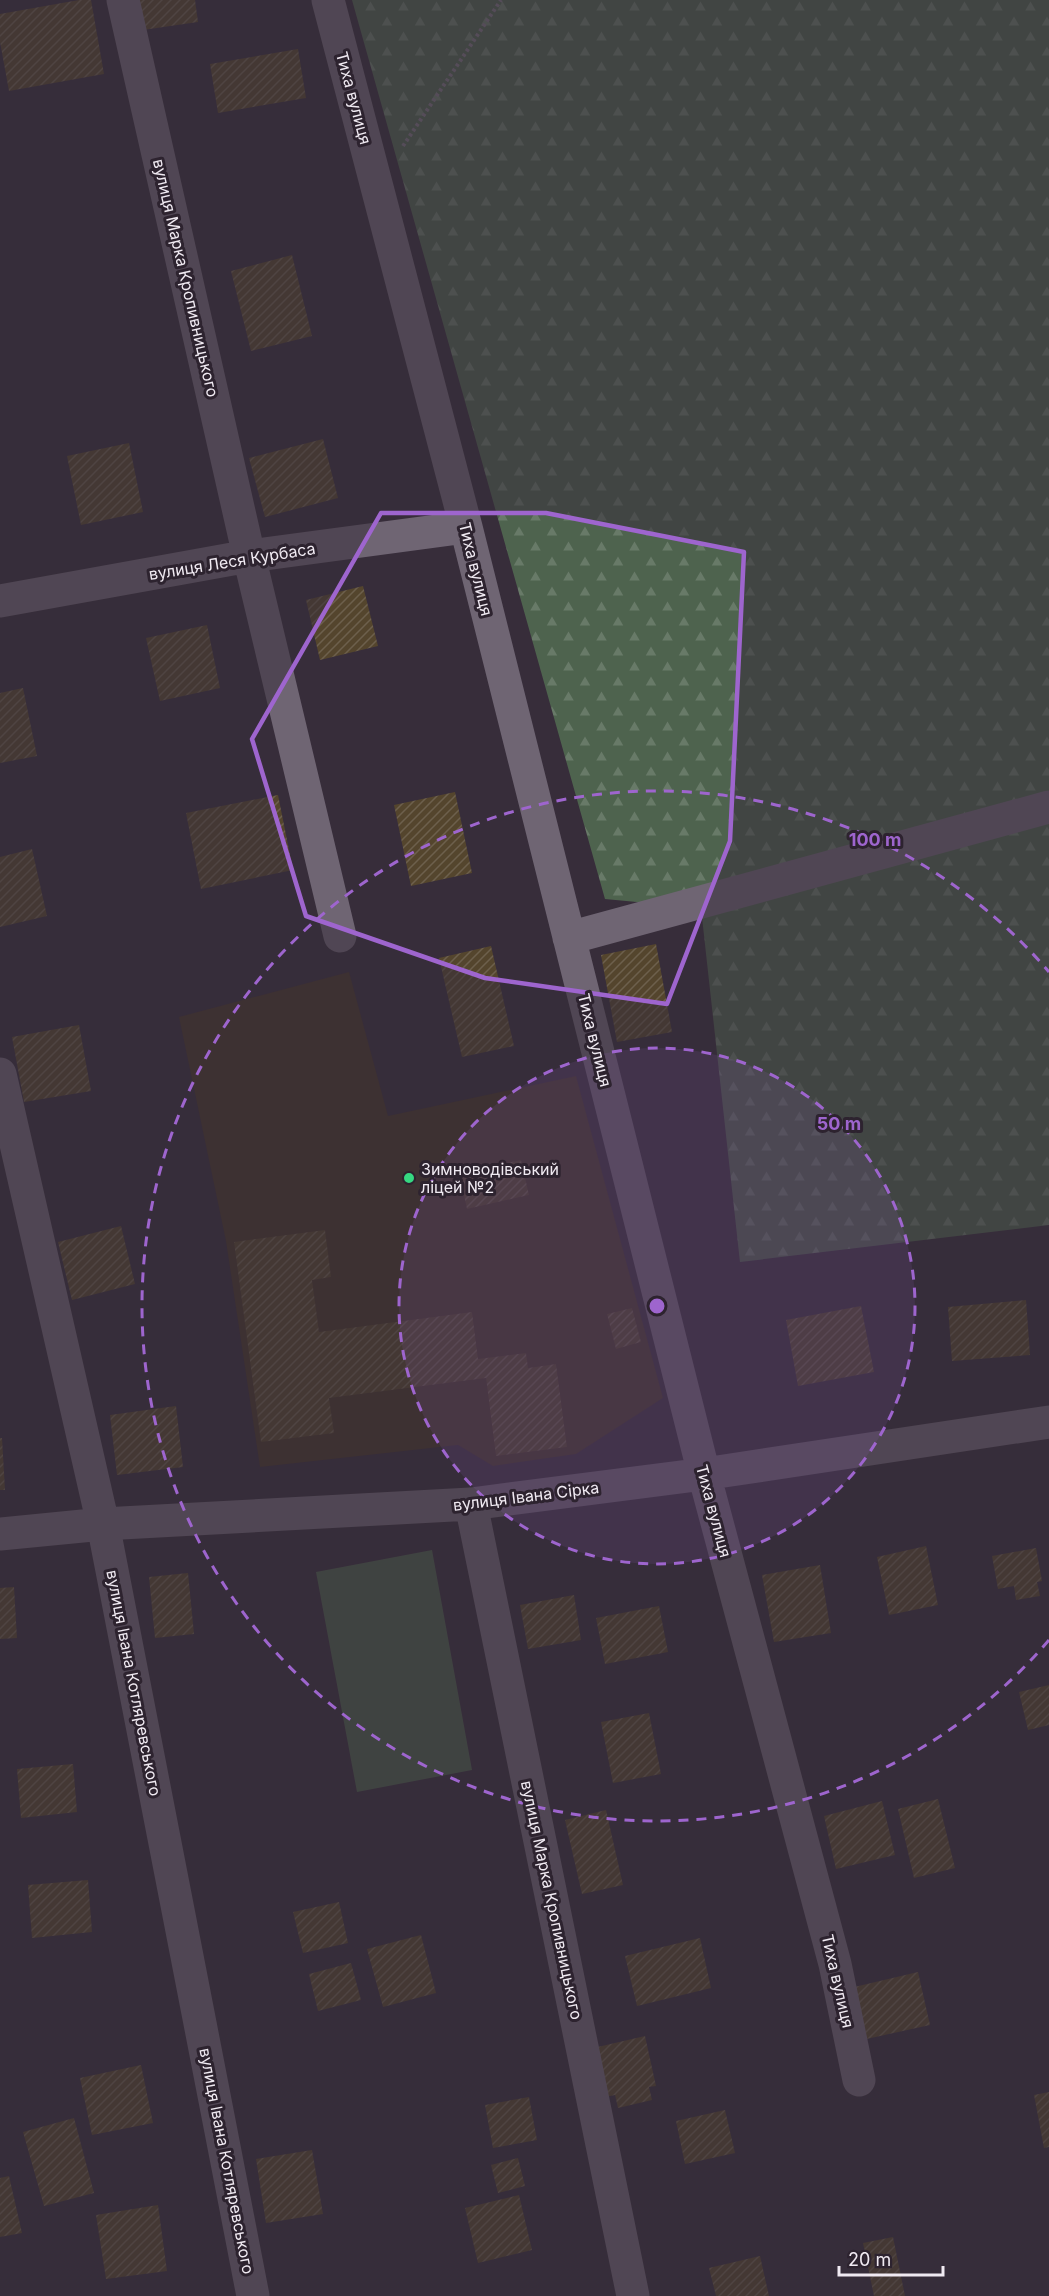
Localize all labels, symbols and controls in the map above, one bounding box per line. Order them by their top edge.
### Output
street label: Тиха вулиця [332,49,376,147]
street label: вулиця Марка Кропивницького [149,157,223,399]
street label: Тиха вулиця [455,520,497,618]
street label: вулиця Леся Курбаса [147,538,317,584]
text: 100 m [849,829,901,850]
street label: Тиха вулиця [574,991,616,1089]
text: 50 m [817,1113,861,1134]
place label: Зимноводівський ліцей №2 [421,1159,559,1197]
marker: Зимноводівський ліцей №2 [402,1171,416,1185]
centre of rings [647,1296,667,1316]
street label: Тиха вулиця [692,1462,736,1560]
street label: вулиця Івана Сірка [452,1477,600,1515]
street label: вулиця Івана Котляревського [102,1568,166,1798]
street label: вулиця Марка Кропивницького [517,1779,587,2021]
street label: Тиха вулиця [818,1932,858,2030]
street label: вулиця Івана Котляревського [195,2046,259,2276]
scale bar [839,2239,942,2277]
text: 20 m [848,2249,891,2270]

